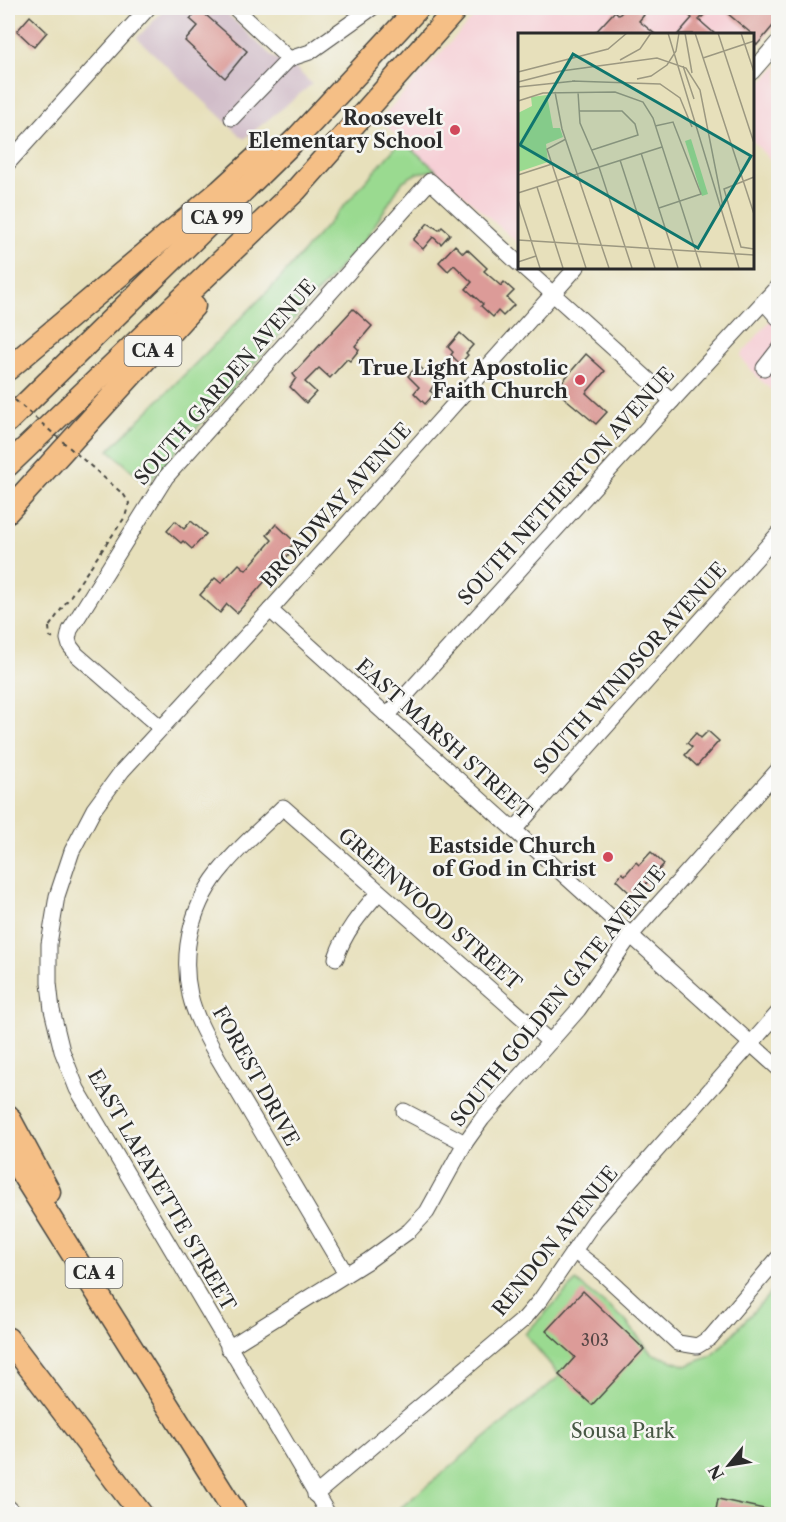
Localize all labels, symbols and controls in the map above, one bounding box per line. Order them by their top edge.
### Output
inset map [518,33,753,268]
place label: Roosevelt Elementary School [248,106,443,153]
marker: Roosevelt Elementary School [448,123,462,137]
road number: CA 99 [182,203,252,233]
street label: SOUTH GARDEN AVENUE [129,274,321,490]
road number: CA 4 [124,336,182,366]
place label: True Light Apostolic Faith Church [359,356,568,403]
street label: SOUTH NETHERTON AVENUE [453,362,679,610]
marker: True Light Apostolic Faith Church [573,373,587,387]
street label: BROADWAY AVENUE [256,418,416,592]
street label: SOUTH WINDSOR AVENUE [529,557,731,779]
street label: EAST MARSH STREET [351,654,537,824]
street label: GREENWOOD STREET [334,823,526,995]
place label: Eastside Church of God in Christ [429,834,596,881]
marker: Eastside Church of God in Christ [601,850,615,864]
street label: SOUTH GOLDEN GATE AVENUE [445,861,671,1131]
street label: FOREST DRIVE [208,1002,304,1150]
street label: EAST LAFAYETTE STREET [83,1065,241,1315]
street label: RENDON AVENUE [487,1161,623,1321]
road number: CA 4 [66,1258,122,1288]
house number: 303 [581,1330,609,1350]
park label: Sousa Park [571,1419,677,1443]
north arrow [699,1435,759,1495]
text: N [704,1461,728,1484]

